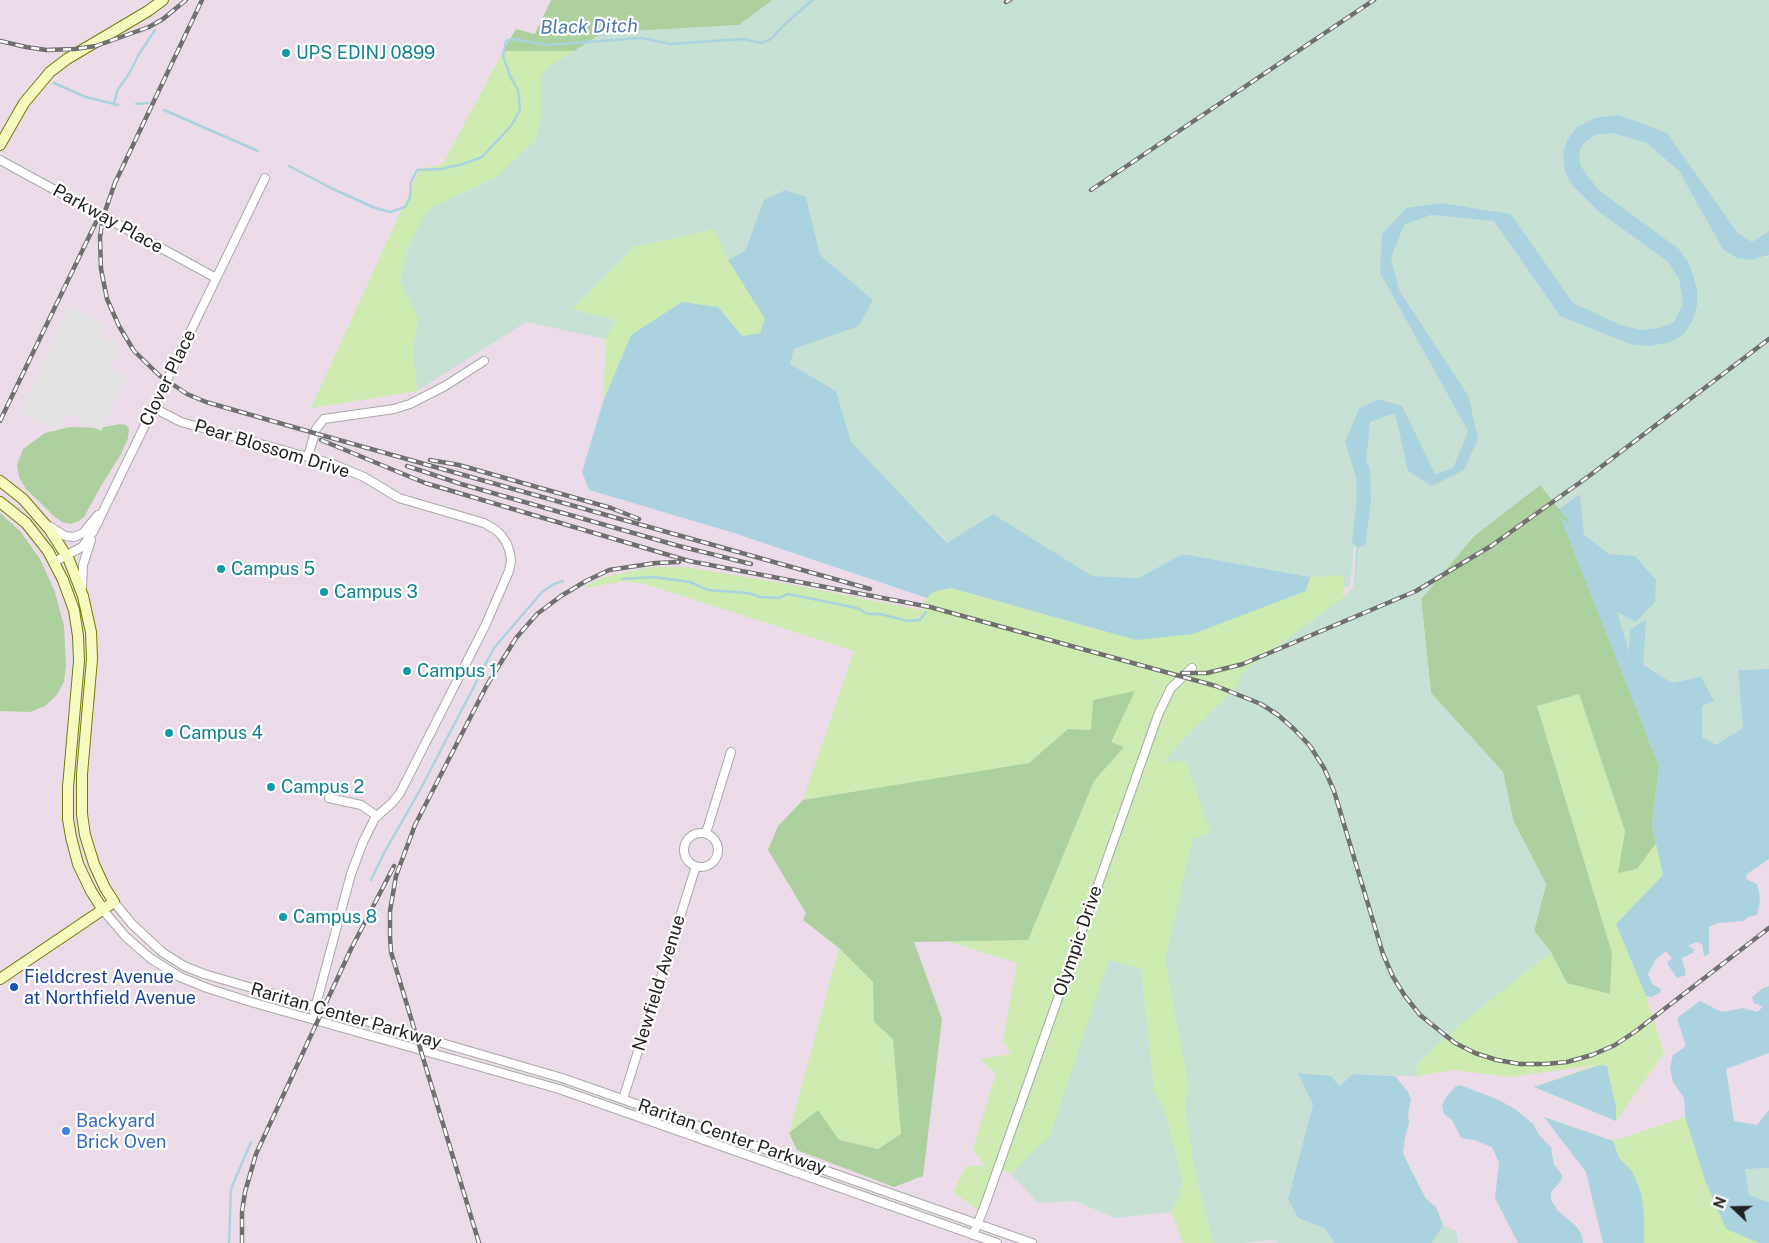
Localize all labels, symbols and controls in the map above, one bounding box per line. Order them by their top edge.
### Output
water label: Black Ditch [540,15,638,39]
place label: UPS EDINJ 0899 [296,42,435,64]
marker: UPS EDINJ 0899 [280,47,292,59]
street label: Parkway Place [49,180,167,258]
street label: Clover Place [135,326,201,430]
street label: Pear Blossom Drive [192,415,352,483]
place label: Campus 5 [231,558,315,580]
marker: Campus 5 [215,563,227,575]
place label: Campus 3 [334,581,418,603]
marker: Campus 3 [318,586,330,598]
place label: Campus 1 [417,660,497,682]
marker: Campus 1 [401,665,413,677]
place label: Campus 4 [179,722,263,744]
marker: Campus 4 [163,727,175,739]
place label: Campus 2 [281,776,364,798]
marker: Campus 2 [265,781,277,793]
street label: Olympic Drive [1049,883,1107,999]
place label: Campus 8 [293,906,377,928]
marker: Campus 8 [277,911,289,923]
street label: Newfield Avenue [628,912,690,1054]
place label: Fieldcrest Avenue at Northfield Avenue [24,966,196,1009]
street label: Raritan Center Parkway [248,978,444,1054]
marker: Fieldcrest Avenue at Northfield Avenue [8,981,20,993]
street label: Raritan Center Parkway [635,1095,829,1179]
place label: Backyard Brick Oven [76,1110,166,1152]
marker: Backyard Brick Oven [60,1125,72,1137]
north arrow [1709,1183,1759,1233]
text: N [1711,1195,1729,1211]

